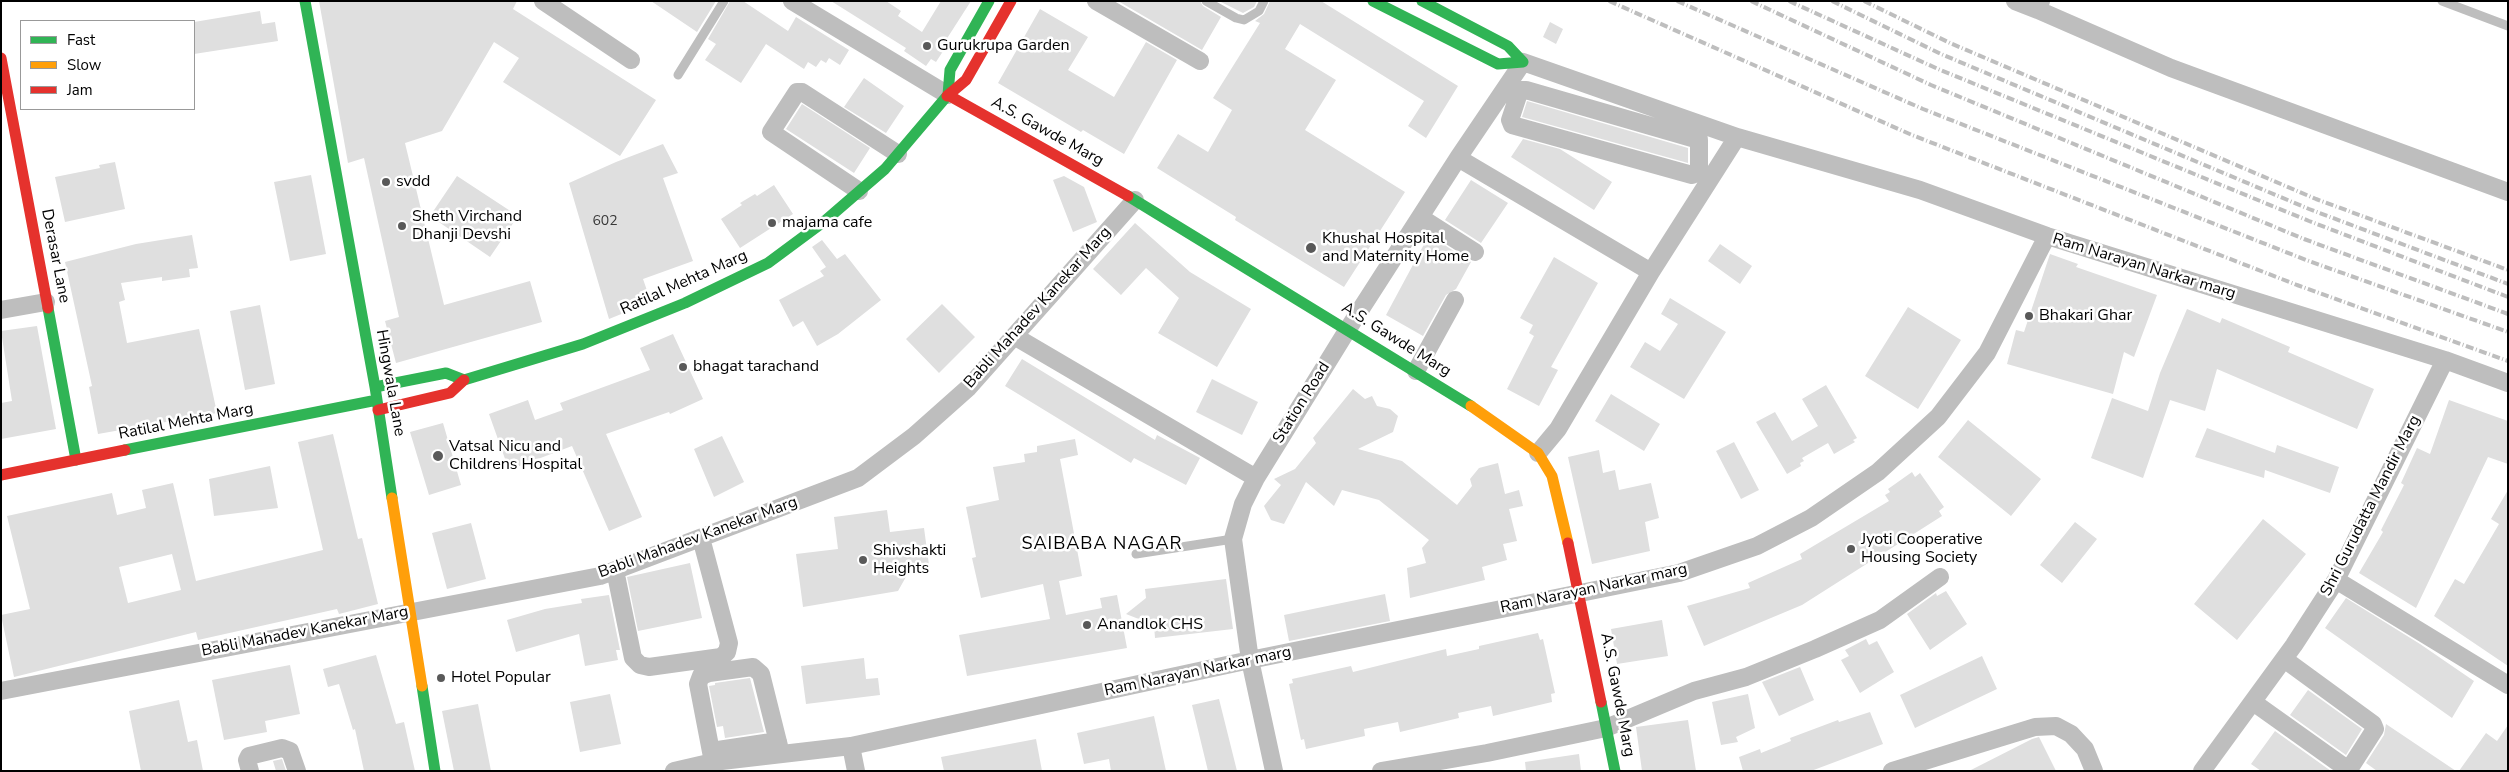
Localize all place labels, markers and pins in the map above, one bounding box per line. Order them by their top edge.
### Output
place label: Gurukrupa Garden [937,36,1070,56]
marker: Gurukrupa Garden [921,40,933,52]
place label: svdd [396,172,430,192]
marker: svdd [380,176,392,188]
place label: Sheth Virchand Dhanji Devshi [412,207,522,245]
place label: majama cafe [782,213,872,233]
marker: majama cafe [766,217,778,229]
marker: Sheth Virchand Dhanji Devshi [396,220,408,232]
place label: Khushal Hospital and Maternity Home [1322,229,1469,267]
marker: Khushal Hospital and Maternity Home [1304,241,1318,255]
place label: Bhakari Ghar [2039,306,2132,326]
marker: Bhakari Ghar [2023,310,2035,322]
place label: bhagat tarachand [693,357,819,377]
marker: bhagat tarachand [677,361,689,373]
place label: Vatsal Nicu and Childrens Hospital [449,437,582,475]
marker: Vatsal Nicu and Childrens Hospital [431,449,445,463]
place label: Jyoti Cooperative Housing Society [1861,530,1982,568]
place label: Shivshakti Heights [873,541,946,579]
marker: Jyoti Cooperative Housing Society [1845,543,1857,555]
marker: Shivshakti Heights [857,554,869,566]
place label: Anandlok CHS [1097,615,1203,635]
marker: Anandlok CHS [1081,619,1093,631]
place label: Hotel Popular [451,668,551,688]
marker: Hotel Popular [435,672,447,684]

